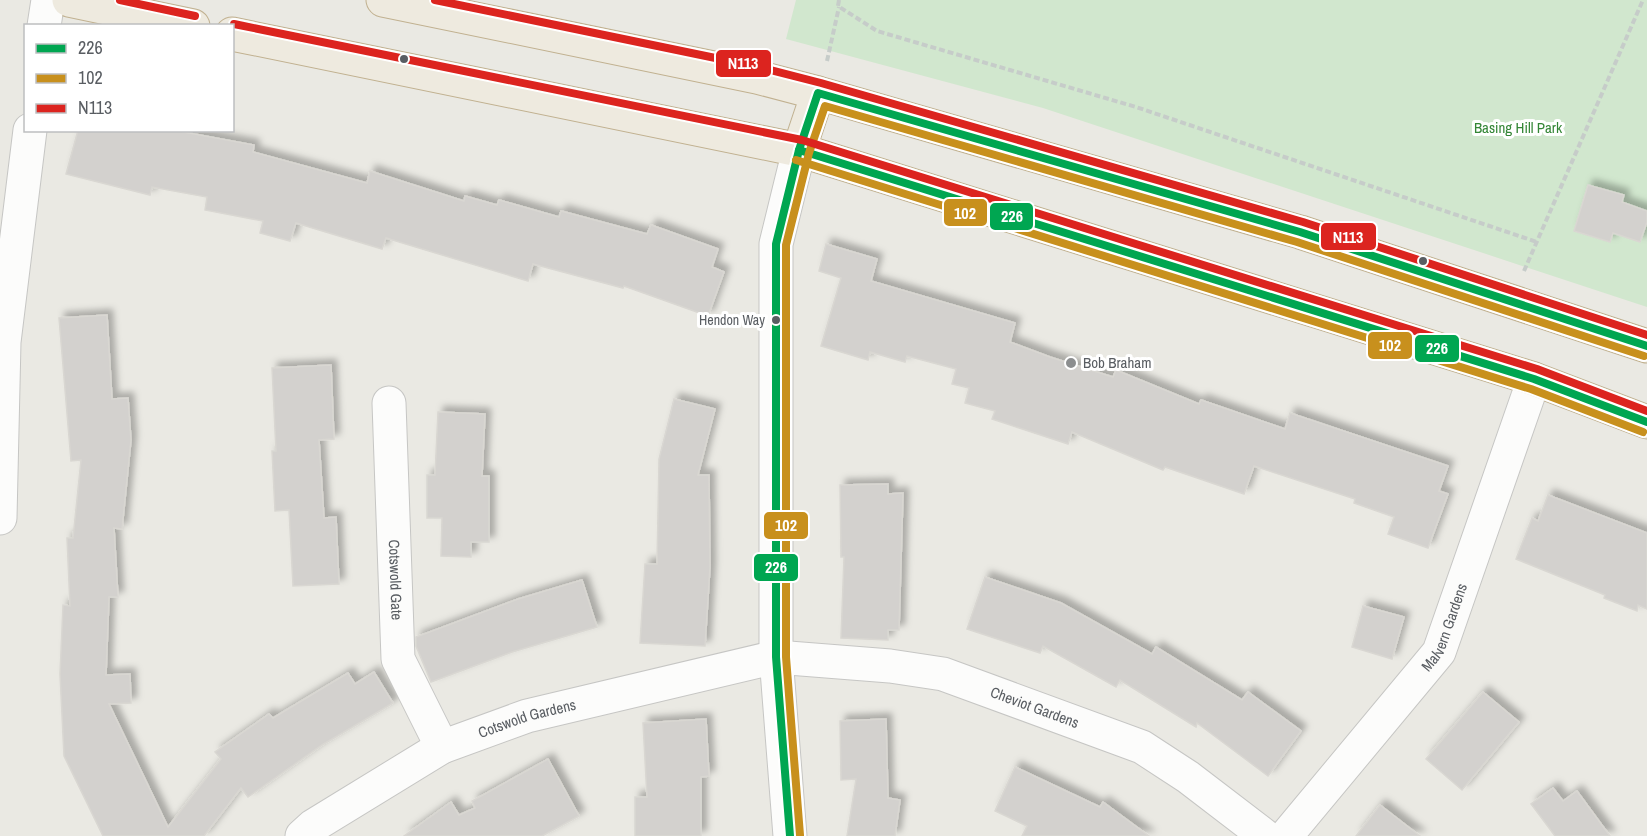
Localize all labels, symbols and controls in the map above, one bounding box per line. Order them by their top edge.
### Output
legend [24,24,234,132]
text: 226 [78,35,103,60]
line badge: N113 [715,49,772,78]
text: N113 [728,52,758,74]
unlabelled marker [398,53,410,65]
text: 102 [78,65,103,90]
text: N113 [78,95,112,120]
park label: Basing Hill Park [1474,117,1563,138]
line badge: 102 [943,198,988,227]
text: 102 [954,202,976,224]
line badge: 226 [989,202,1034,231]
text: 226 [1001,205,1023,227]
line badge: N113 [1320,222,1377,251]
text: N113 [1333,226,1363,248]
unlabelled marker [1417,255,1429,267]
place label: Hendon Way [699,311,765,329]
marker: Hendon Way [770,314,782,326]
line badge: 102 [1367,331,1413,360]
text: 102 [1379,334,1401,356]
line badge: 226 [1414,334,1460,363]
text: 226 [1426,337,1448,359]
place label: Bob Braham [1083,352,1151,373]
marker: Bob Braham [1064,356,1078,370]
line badge: 102 [763,511,809,540]
text: 102 [775,514,797,536]
street label: Cotswold Gate [384,539,408,621]
line badge: 226 [753,553,799,582]
text: 226 [765,556,787,578]
street label: Malvern Gardens [1416,580,1472,676]
street label: Cheviot Gardens [987,681,1082,733]
street label: Cotswold Gardens [475,694,578,743]

